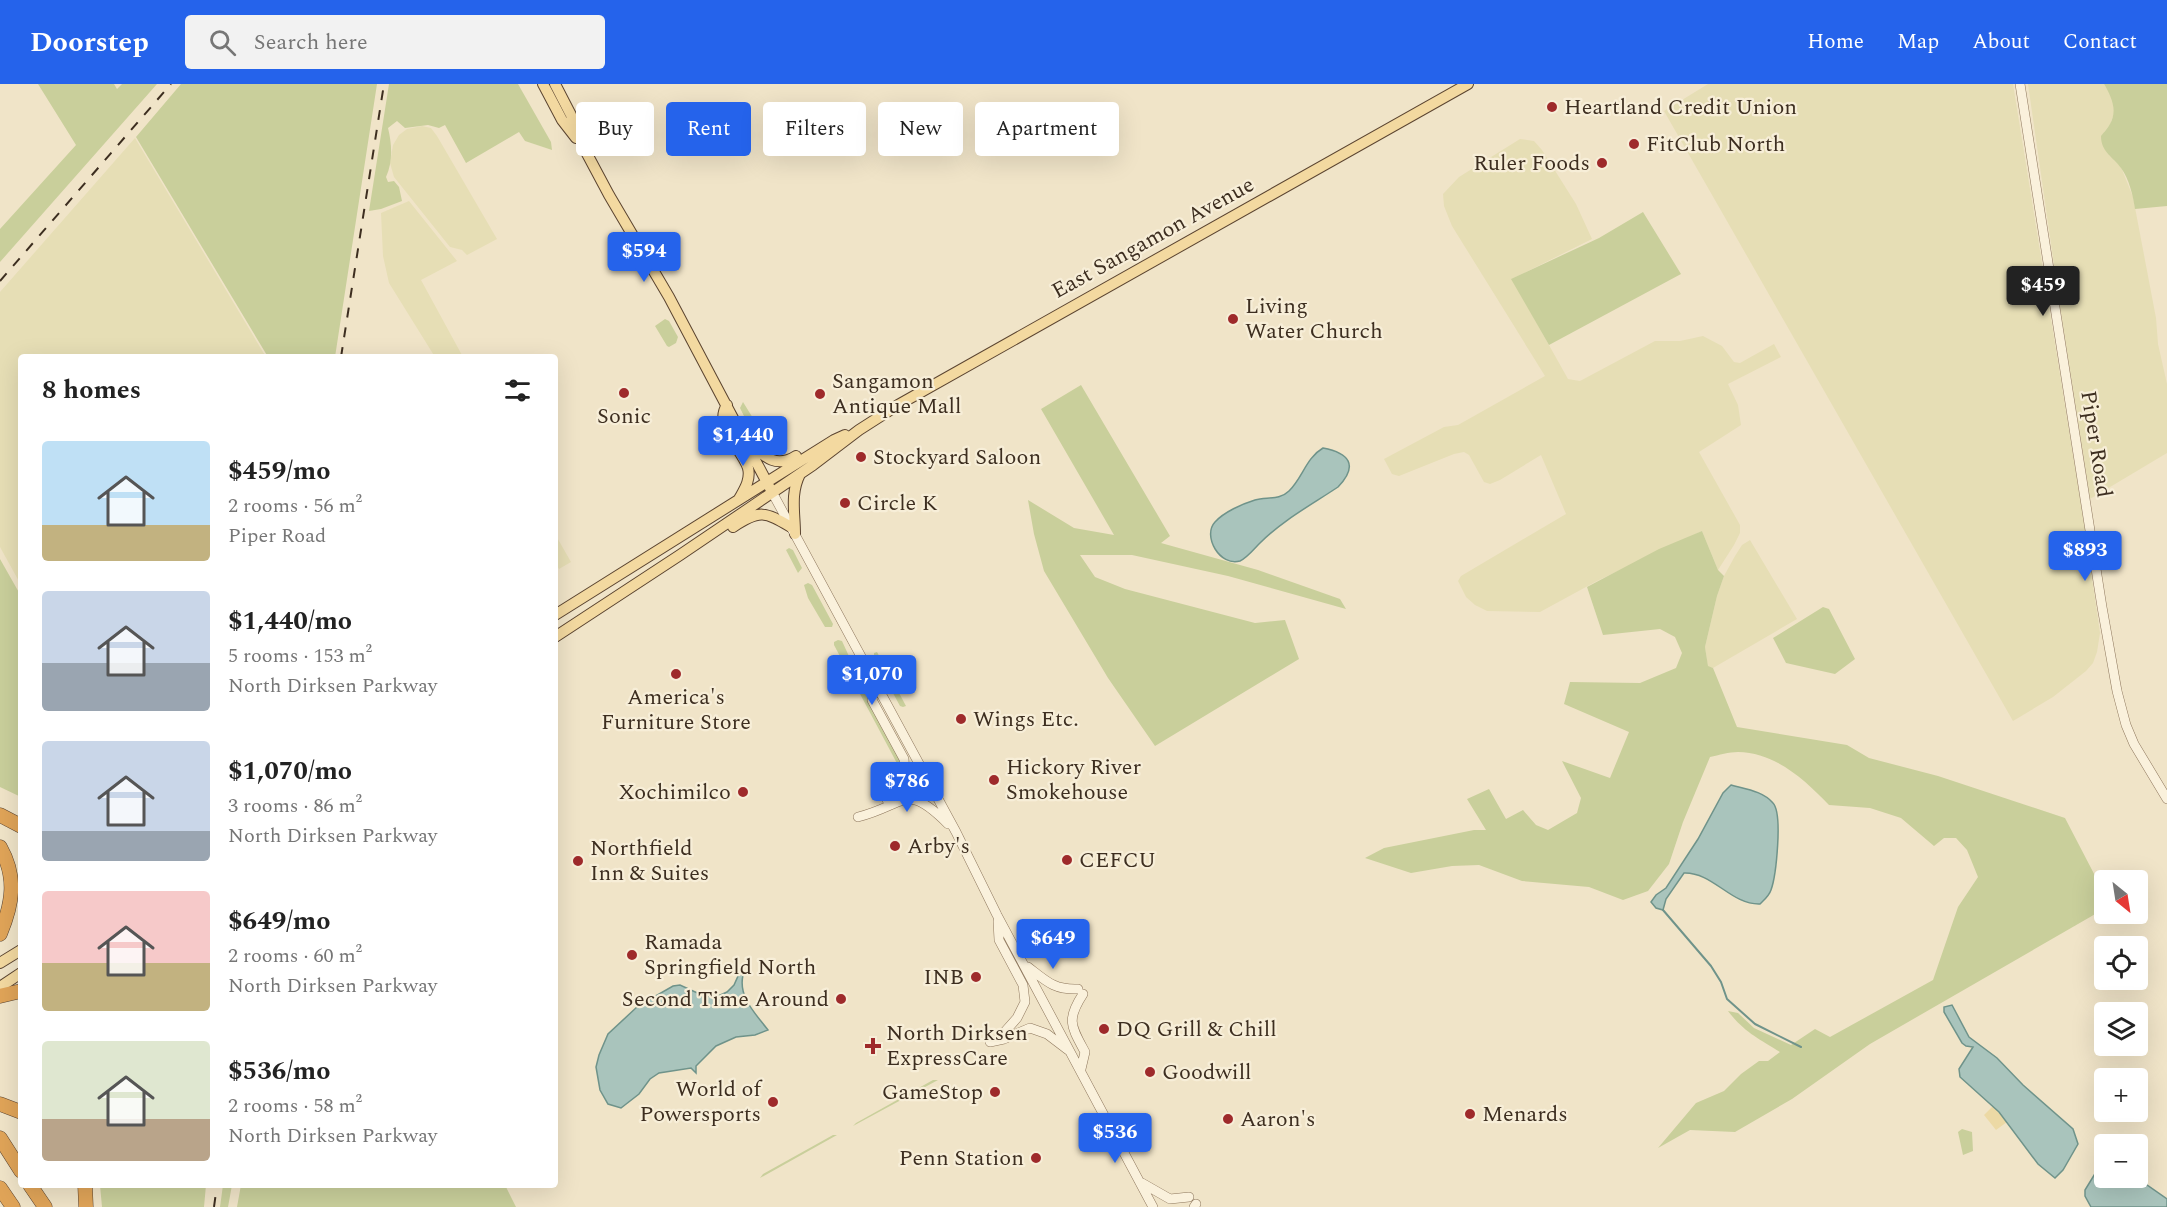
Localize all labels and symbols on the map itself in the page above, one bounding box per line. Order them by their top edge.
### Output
place label: Heartland Credit Union [1564,91,1797,124]
marker: Heartland Credit Union [1545,100,1559,114]
place label: FitClub North [1646,128,1785,161]
marker: FitClub North [1627,137,1641,151]
place label: Ruler Foods [1473,147,1590,180]
marker: Ruler Foods [1595,156,1609,170]
street label: East Sangamon Avenue [1045,168,1261,308]
pin: $594 [608,232,680,283]
pin: $459 [2007,266,2079,317]
place label: Living Water Church [1245,290,1383,348]
marker: Living Water Church [1226,312,1240,326]
place label: Sangamon Antique Mall [832,365,961,423]
marker: Sonic [617,386,631,400]
marker: Sangamon Antique Mall [813,387,827,401]
street label: Piper Road [2071,388,2121,500]
place label: Sonic [597,400,651,433]
pin: $1,440 [694,416,792,467]
place label: Stockyard Saloon [873,441,1041,474]
marker: Stockyard Saloon [854,450,868,464]
place label: Circle K [857,487,938,520]
marker: Circle K [838,496,852,510]
pin: $893 [2049,531,2121,582]
pin: $1,070 [823,655,921,706]
marker: America's Furniture Store [669,667,683,681]
place label: America's Furniture Store [601,681,751,739]
place label: Wings Etc. [973,703,1079,736]
marker: Wings Etc. [954,712,968,726]
place label: Hickory River Smokehouse [1006,751,1141,809]
pin: $786 [871,762,943,813]
marker: Hickory River Smokehouse [987,773,1001,787]
place label: Xochimilco [618,776,731,809]
marker: Xochimilco [736,785,750,799]
place label: Arby's [907,830,970,863]
place label: Northfield Inn & Suites [590,832,709,890]
marker: Arby's [888,839,902,853]
place label: CEFCU [1079,844,1156,877]
marker: CEFCU [1060,853,1074,867]
marker: Northfield Inn & Suites [571,854,585,868]
north arrow [2094,870,2148,924]
pin: $649 [1017,919,1089,970]
place label: Ramada Springfield North [644,926,816,984]
marker: Ramada Springfield North [625,948,639,962]
place label: INB [924,961,964,994]
marker: INB [969,970,983,984]
place label: Second Time Around [622,983,829,1016]
marker: Second Time Around [834,992,848,1006]
place label: DQ Grill & Chill [1116,1013,1277,1046]
place label: North Dirksen ExpressCare [886,1017,1028,1075]
marker: DQ Grill & Chill [1097,1022,1111,1036]
marker: North Dirksen ExpressCare [864,1037,882,1055]
place label: Goodwill [1162,1056,1252,1089]
marker: Goodwill [1143,1065,1157,1079]
place label: World of Powersports [640,1073,762,1131]
place label: GameStop [882,1076,983,1109]
marker: GameStop [988,1085,1002,1099]
marker: World of Powersports [766,1095,780,1109]
place label: Menards [1482,1098,1568,1131]
place label: Aaron's [1240,1103,1315,1136]
marker: Menards [1463,1107,1477,1121]
marker: Aaron's [1221,1112,1235,1126]
pin: $536 [1079,1113,1151,1164]
place label: Penn Station [899,1142,1024,1175]
marker: Penn Station [1029,1151,1043,1165]

